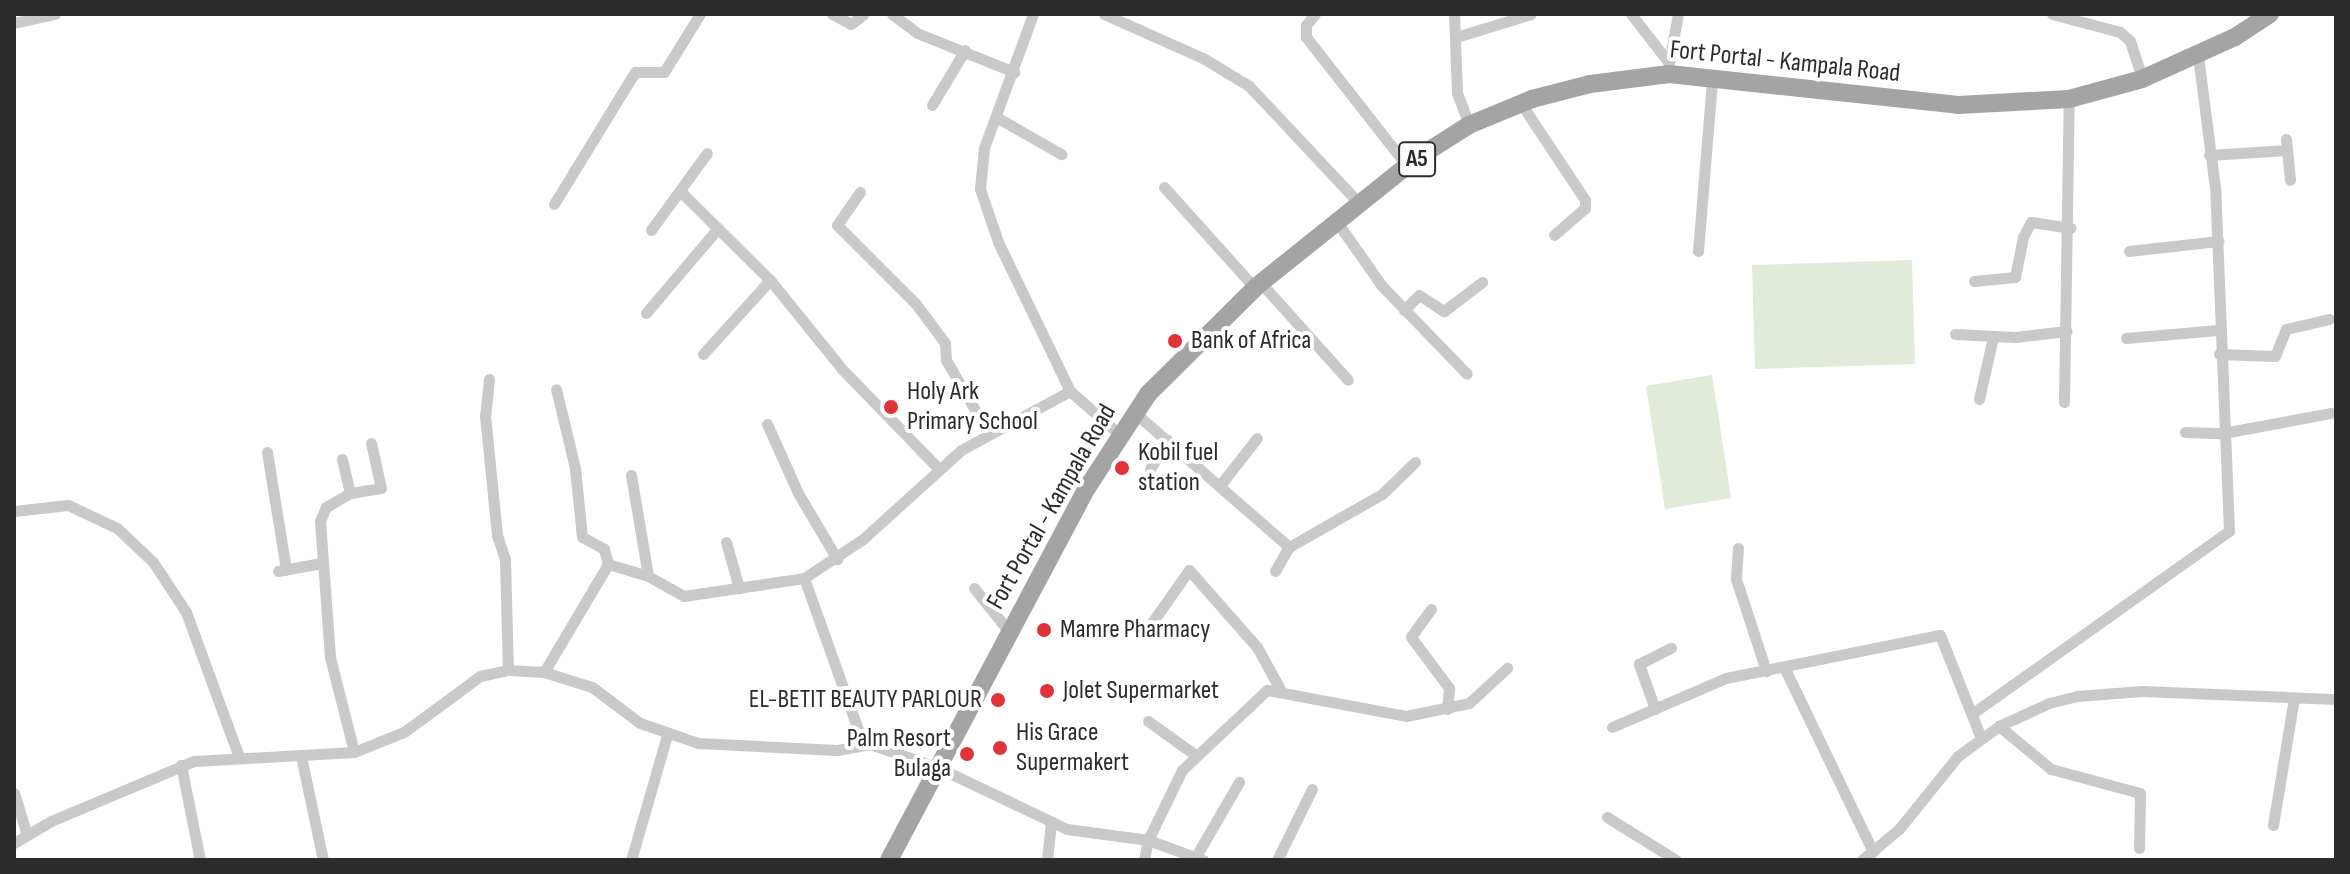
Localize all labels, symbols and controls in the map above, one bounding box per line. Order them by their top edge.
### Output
street label: Fort Portal - Kampala Road [1668,34,1902,90]
road number: A5 [1397,139,1437,179]
place label: Bank of Africa [1191,325,1311,357]
marker: Bank of Africa [1166,332,1184,350]
place label: Holy Ark Primary School [907,376,1038,438]
marker: Holy Ark Primary School [882,398,900,416]
street label: Fort Portal - Kampala Road [981,399,1123,615]
place label: Kobil fuel station [1138,437,1218,498]
marker: Kobil fuel station [1113,459,1131,477]
place label: Mamre Pharmacy [1060,614,1210,646]
marker: Mamre Pharmacy [1035,621,1053,639]
place label: Jolet Supermarket [1063,675,1219,707]
marker: Jolet Supermarket [1038,682,1056,700]
place label: EL-BETIT BEAUTY PARLOUR [749,684,982,716]
marker: EL-BETIT BEAUTY PARLOUR [989,691,1007,709]
place label: His Grace Supermakert [1016,717,1129,778]
place label: Palm Resort Bulaga [847,723,951,784]
marker: His Grace Supermakert [991,739,1009,757]
marker: Palm Resort Bulaga [958,745,976,763]

